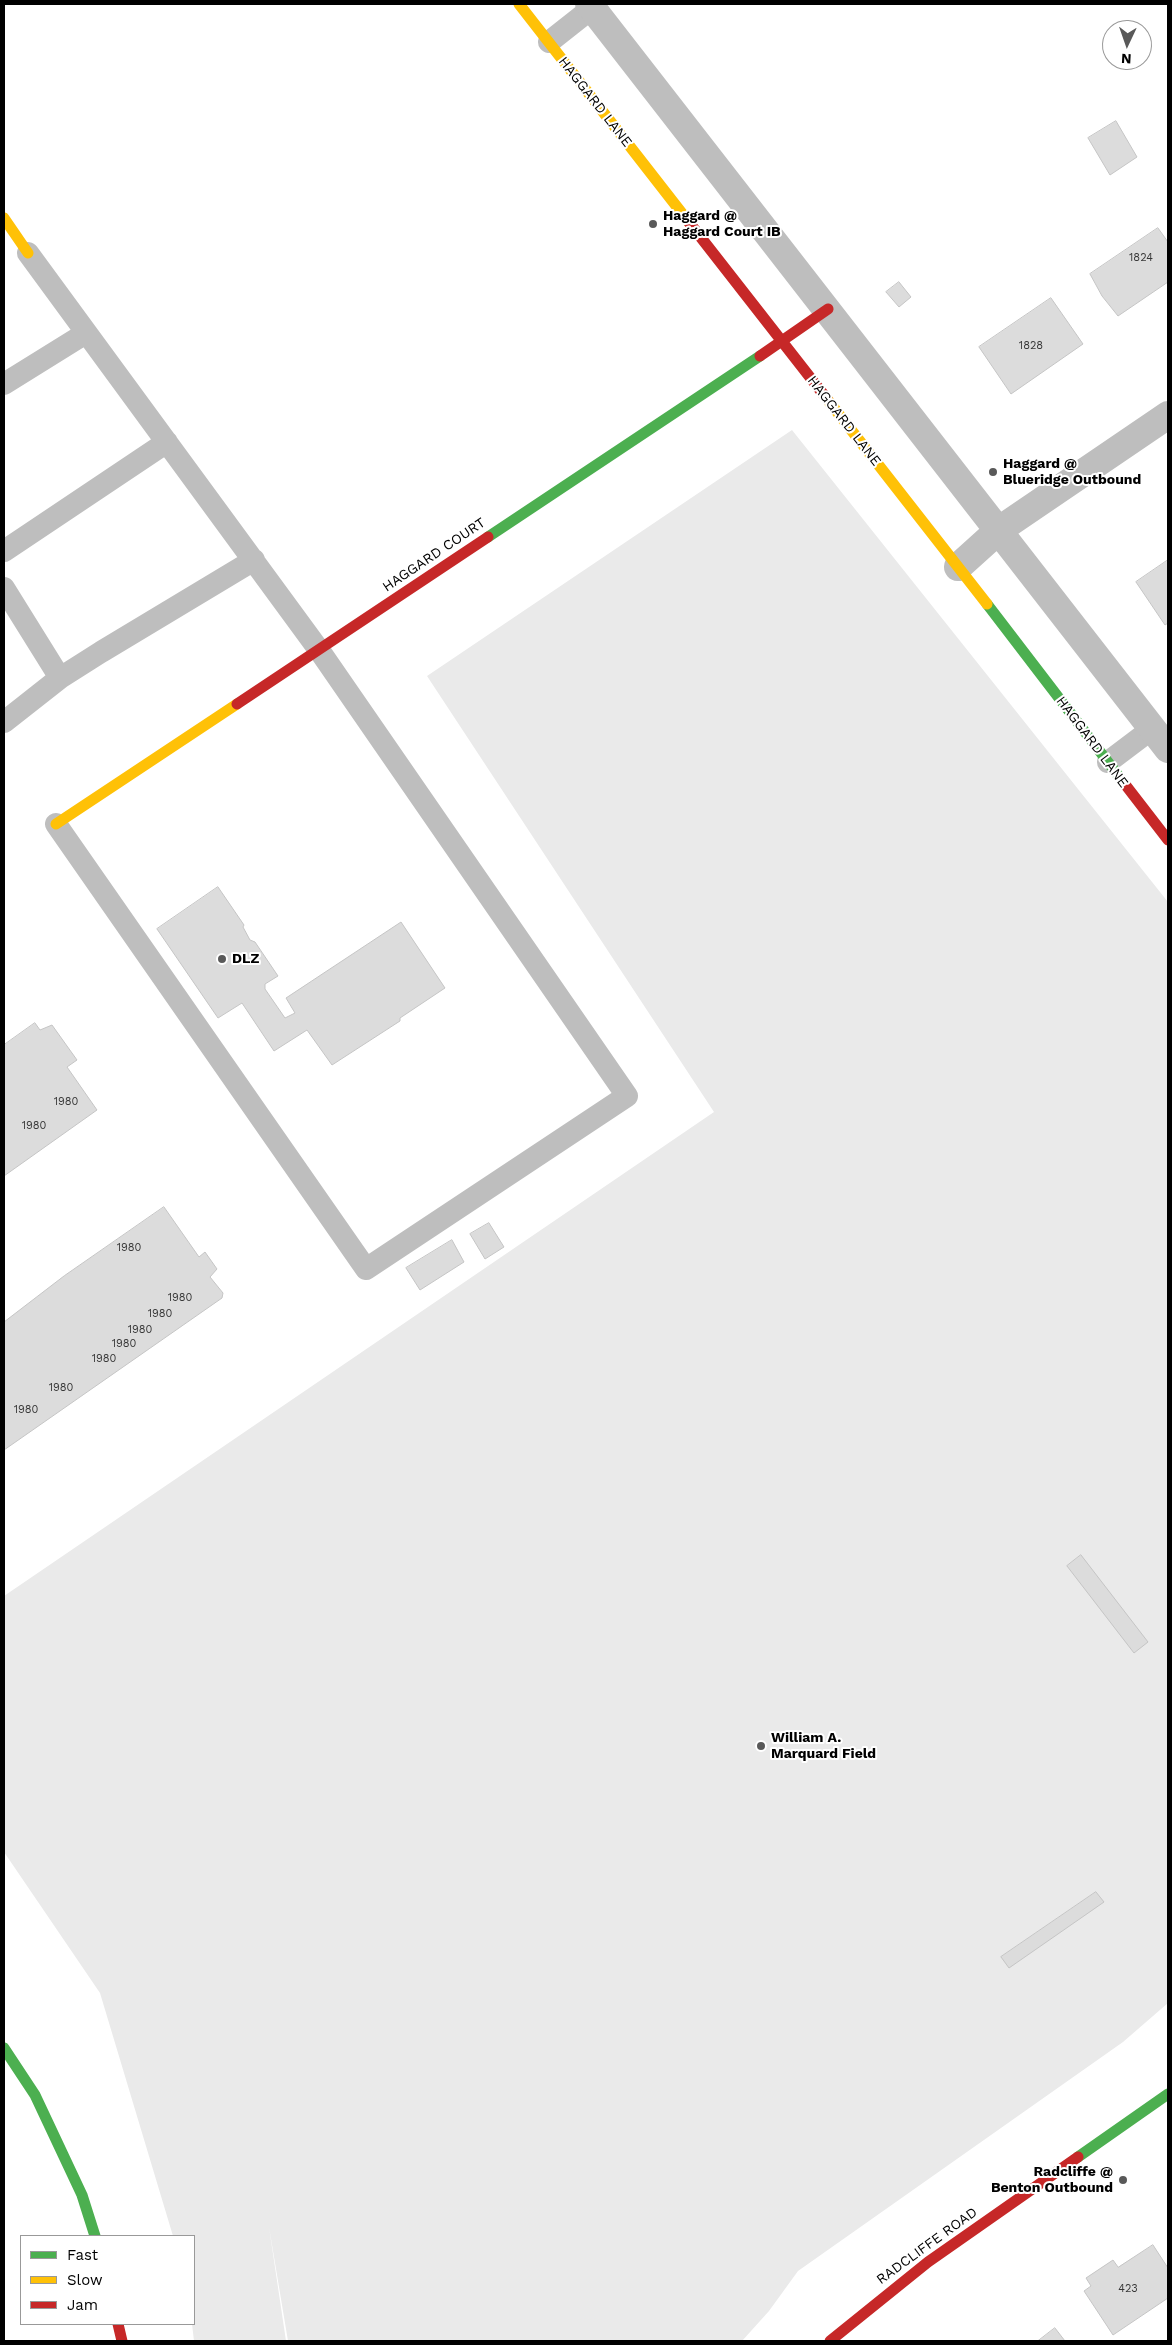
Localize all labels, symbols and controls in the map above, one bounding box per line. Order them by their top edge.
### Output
north arrow [1102,20,1152,70]
text: N [1121,51,1132,67]
street label: HAGGARD LANE [555,54,635,150]
place label: Haggard @ Haggard Court IB [663,208,781,240]
marker: Haggard @ Haggard Court IB [647,218,659,230]
house number: 1824 [1129,251,1153,265]
house number: 1828 [1019,339,1043,353]
street label: HAGGARD LANE [804,373,884,469]
place label: Haggard @ Blueridge Outbound [1003,456,1141,488]
marker: Haggard @ Blueridge Outbound [987,466,999,478]
street label: HAGGARD COURT [379,514,489,596]
street label: HAGGARD LANE [1052,693,1132,791]
place label: DLZ [232,951,259,967]
marker: DLZ [216,953,228,965]
house number: 1980 [54,1095,78,1109]
house number: 1980 [22,1119,46,1133]
house number: 1980 [117,1241,141,1255]
house number: 1980 [168,1291,192,1305]
house number: 1980 [148,1307,172,1321]
house number: 1980 [128,1323,152,1337]
house number: 1980 [112,1337,136,1351]
house number: 1980 [92,1352,116,1366]
house number: 1980 [49,1381,73,1395]
house number: 1980 [14,1403,38,1417]
place label: William A. Marquard Field [771,1730,876,1762]
marker: William A. Marquard Field [755,1740,767,1752]
place label: Radcliffe @ Benton Outbound [991,2164,1113,2196]
marker: Radcliffe @ Benton Outbound [1117,2174,1129,2186]
street label: RADCLIFFE ROAD [873,2204,981,2288]
legend [20,2235,195,2325]
text: Fast [67,2246,98,2264]
text: Slow [67,2271,103,2289]
house number: 423 [1118,2282,1138,2296]
text: Jam [67,2296,98,2314]

